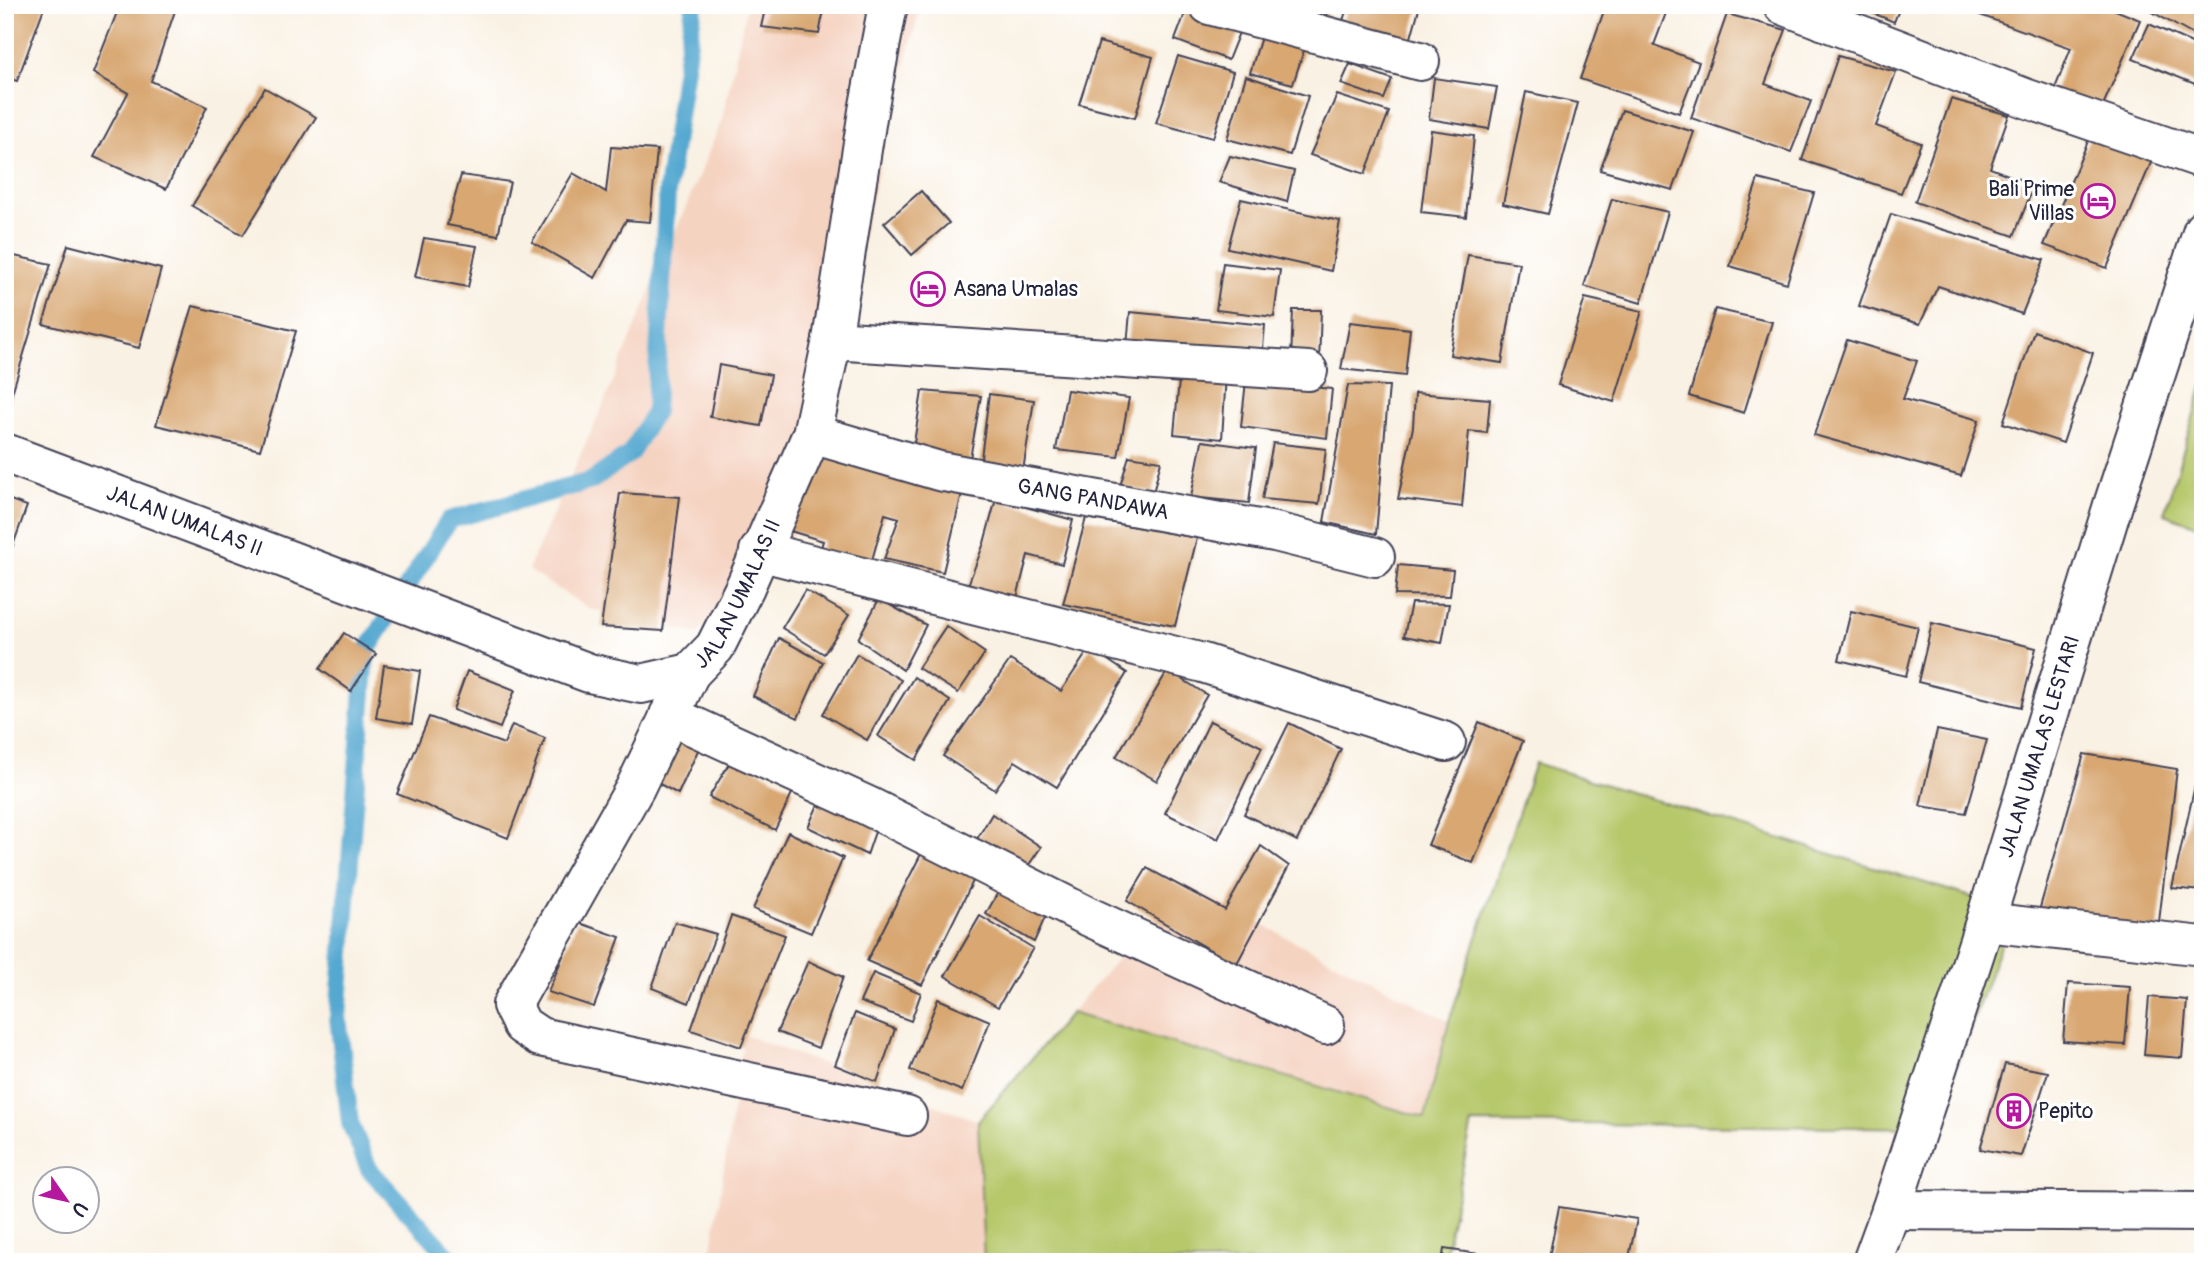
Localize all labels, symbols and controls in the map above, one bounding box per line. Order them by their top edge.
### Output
place label: Bali Prime Villas [1988,176,2075,227]
hotel icon: Bali Prime Villas [2079,182,2117,220]
hotel icon: Asana Umalas [909,270,947,308]
place label: Asana Umalas [953,276,1078,303]
street label: GANG PANDAWA [1015,473,1171,526]
street label: JALAN UMALAS II [103,479,266,563]
street label: JALAN UMALAS II [688,515,787,675]
street label: JALAN UMALAS LESTARI [1993,632,2086,861]
building icon: Pepito [1995,1092,2033,1130]
place label: Pepito [2038,1098,2093,1125]
north arrow [32,1166,102,1236]
text: U [66,1197,93,1221]

